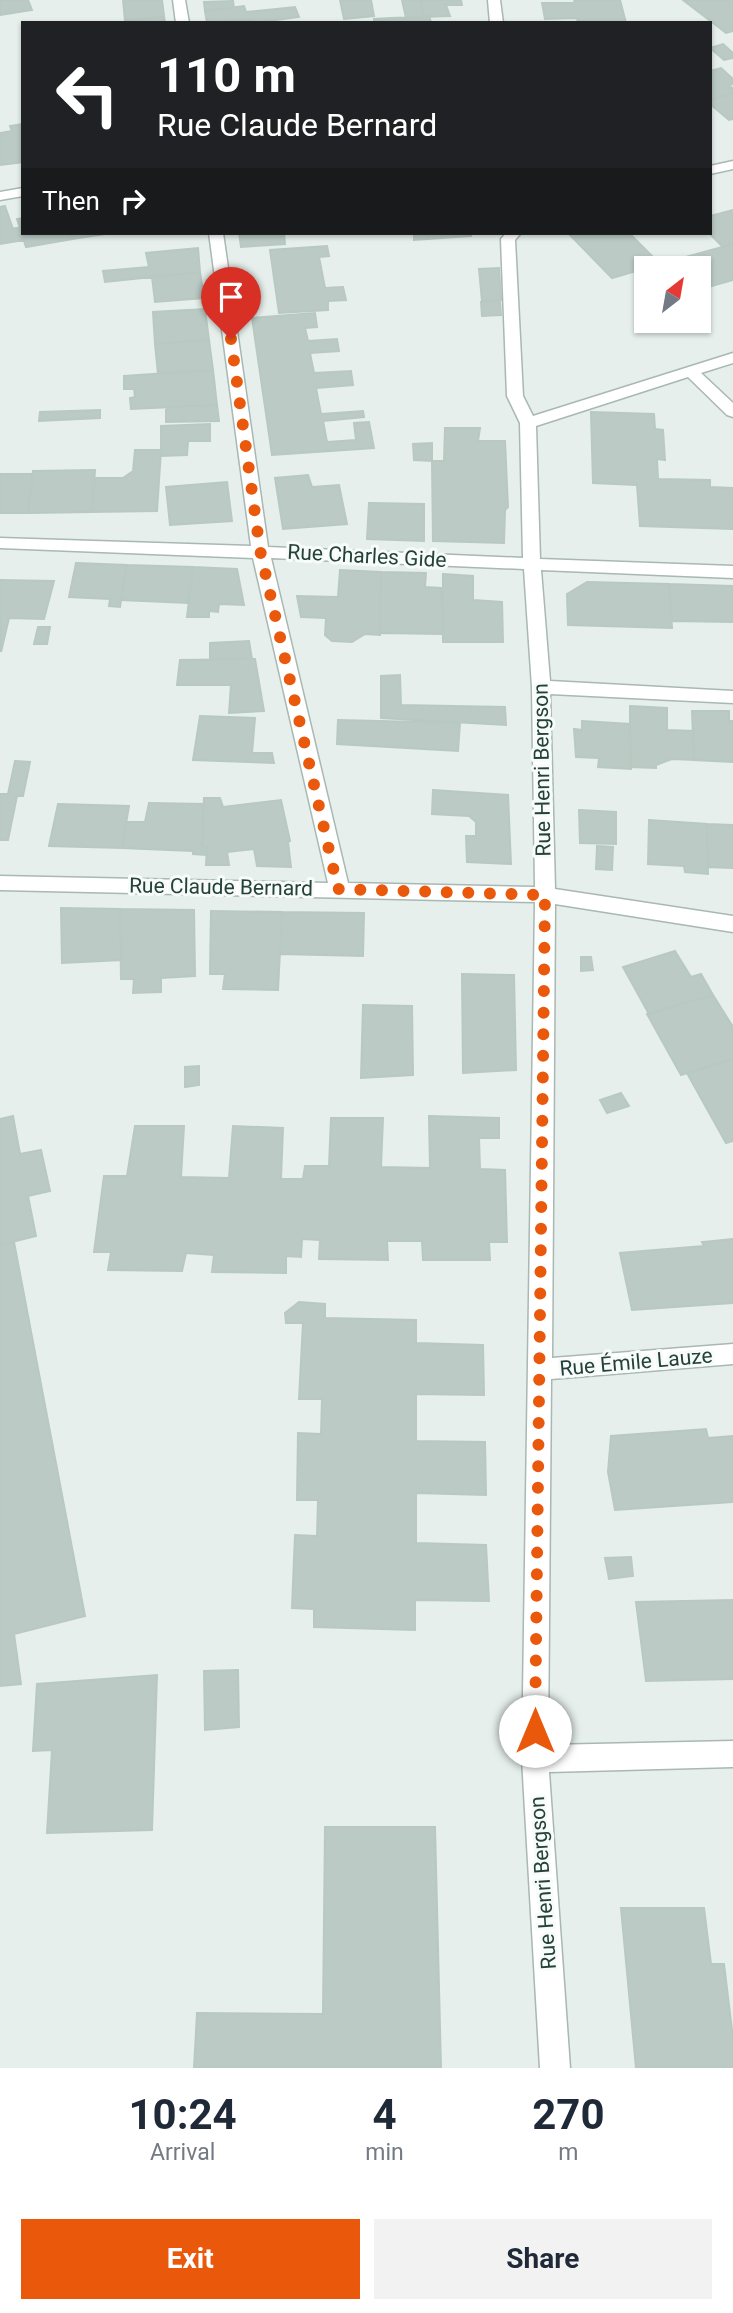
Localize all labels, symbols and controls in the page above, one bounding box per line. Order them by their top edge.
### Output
text: 110 m [157,47,296,104]
icon: left [42,49,133,140]
text: Rue Claude Bernard [157,106,437,144]
icon: right [114,182,152,220]
text: Then [42,186,100,216]
north arrow [634,256,710,332]
map controls [634,256,711,333]
pin [201,267,261,339]
icon: arrive [212,278,250,316]
street label: Rue Charles Gide [287,540,447,572]
street label: Rue Henri Bergson [528,683,556,857]
street label: Rue Claude Bernard [129,873,313,901]
street label: Rue Émile Lauze [559,1343,713,1381]
position arrow [498,1694,572,1768]
street label: Rue Henri Bergson [525,1796,561,1970]
text: 10:24 [129,2090,237,2139]
text: 4 [372,2090,397,2139]
text: 270 [532,2090,605,2139]
text: Arrival [150,2139,215,2166]
text: min [365,2139,404,2166]
text: m [558,2139,578,2166]
button: Exit [21,2219,360,2299]
button: Share [374,2219,712,2299]

